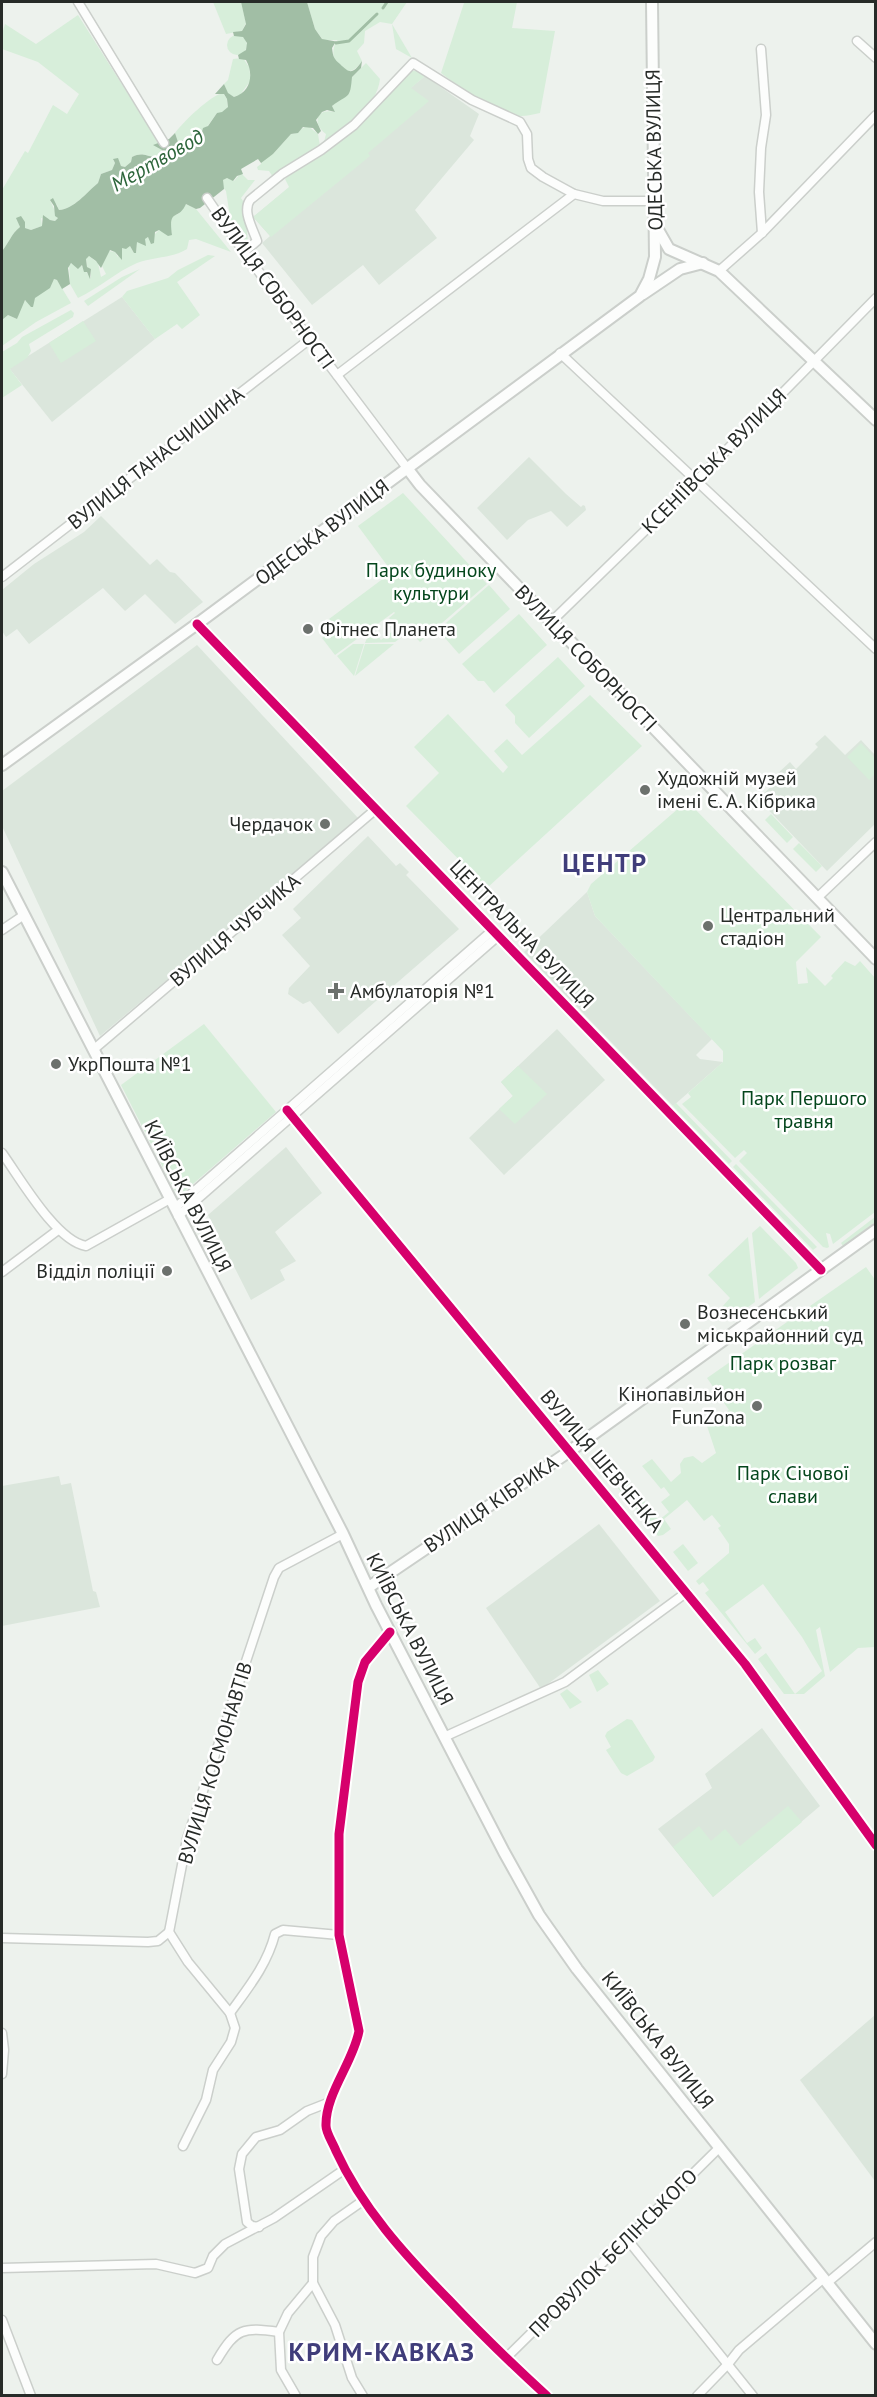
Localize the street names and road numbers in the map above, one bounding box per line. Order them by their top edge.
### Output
street label: ОДЕСЬКА ВУЛИЦЯ [640,69,668,231]
street label: ВУЛИЦЯ СОБОРНОСТІ [205,202,341,374]
street label: ВУЛИЦЯ ТАНАСЧИШИНА [62,381,250,535]
street label: КСЕНІЇВСЬКА ВУЛИЦЯ [636,383,792,539]
street label: ОДЕСЬКА ВУЛИЦЯ [250,473,394,591]
street label: ВУЛИЦЯ СОБОРНОСТІ [509,579,663,737]
street label: ЦЕНТРАЛЬНА ВУЛИЦЯ [444,854,600,1014]
street label: ВУЛИЦЯ ЧУБЧИКА [164,868,306,992]
street label: КИЇВСЬКА ВУЛИЦЯ [138,1115,238,1277]
street label: ВУЛИЦЯ ШЕВЧЕНКА [535,1384,670,1538]
street label: ВУЛИЦЯ КІБРИКА [419,1449,563,1559]
street label: КИЇВСЬКА ВУЛИЦЯ [360,1548,460,1710]
street label: ВУЛИЦЯ КОСМОНАВТІВ [172,1659,258,1867]
street label: КИЇВСЬКА ВУЛИЦЯ [596,1966,720,2114]
street label: ПРОВУЛОК БЄЛІНСЬКОГО [523,2163,703,2343]

